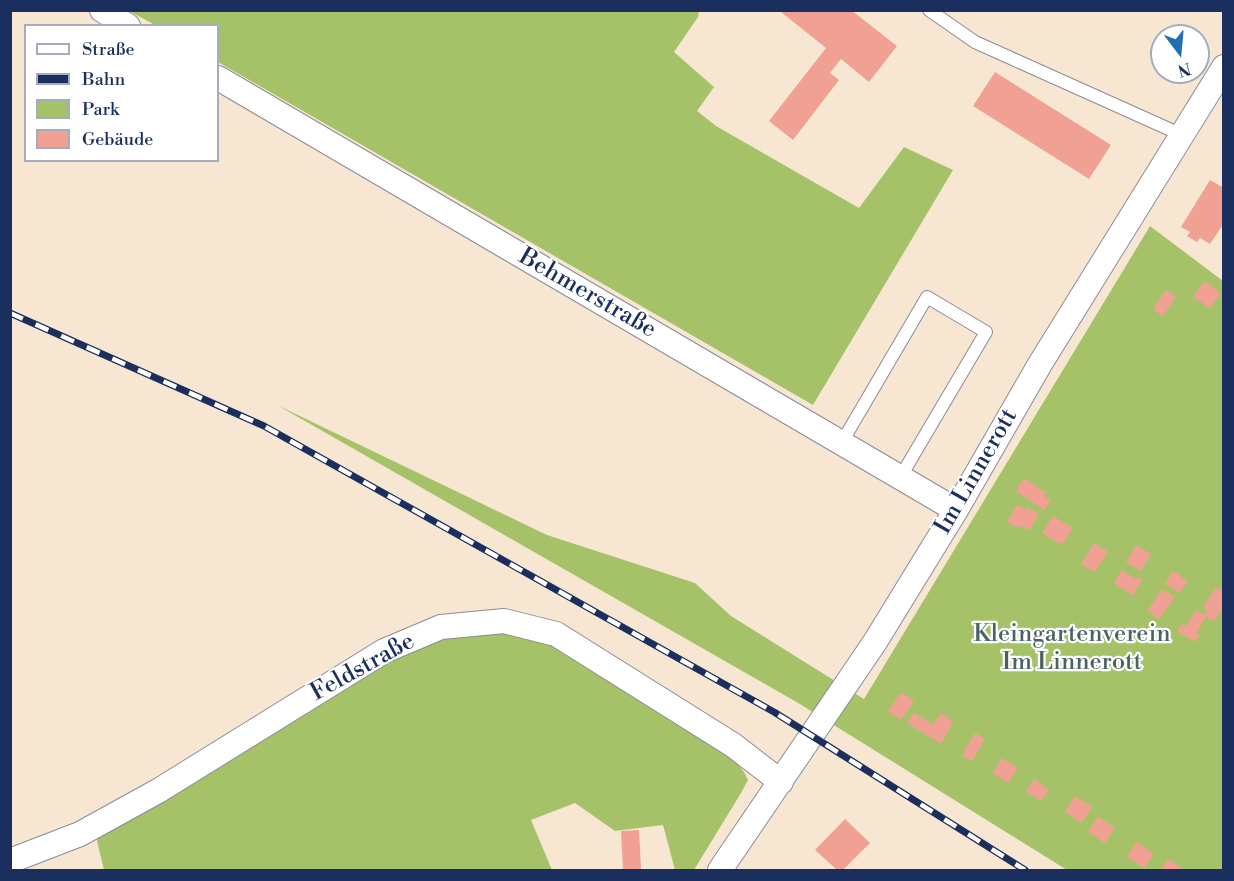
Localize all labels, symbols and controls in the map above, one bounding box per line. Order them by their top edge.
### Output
legend [24,24,219,162]
north arrow [1150,24,1210,84]
text: Straße [82,38,135,61]
text: N [1176,58,1193,81]
text: Bahn [82,68,125,91]
text: Park [82,98,119,121]
text: Gebäude [82,128,153,151]
street label: Behmerstraße [513,243,661,345]
street label: Im Linnerott [930,404,1024,540]
park label: Kleingartenverein Im Linnerott [973,621,1171,677]
street label: Feldstraße [306,628,420,708]

